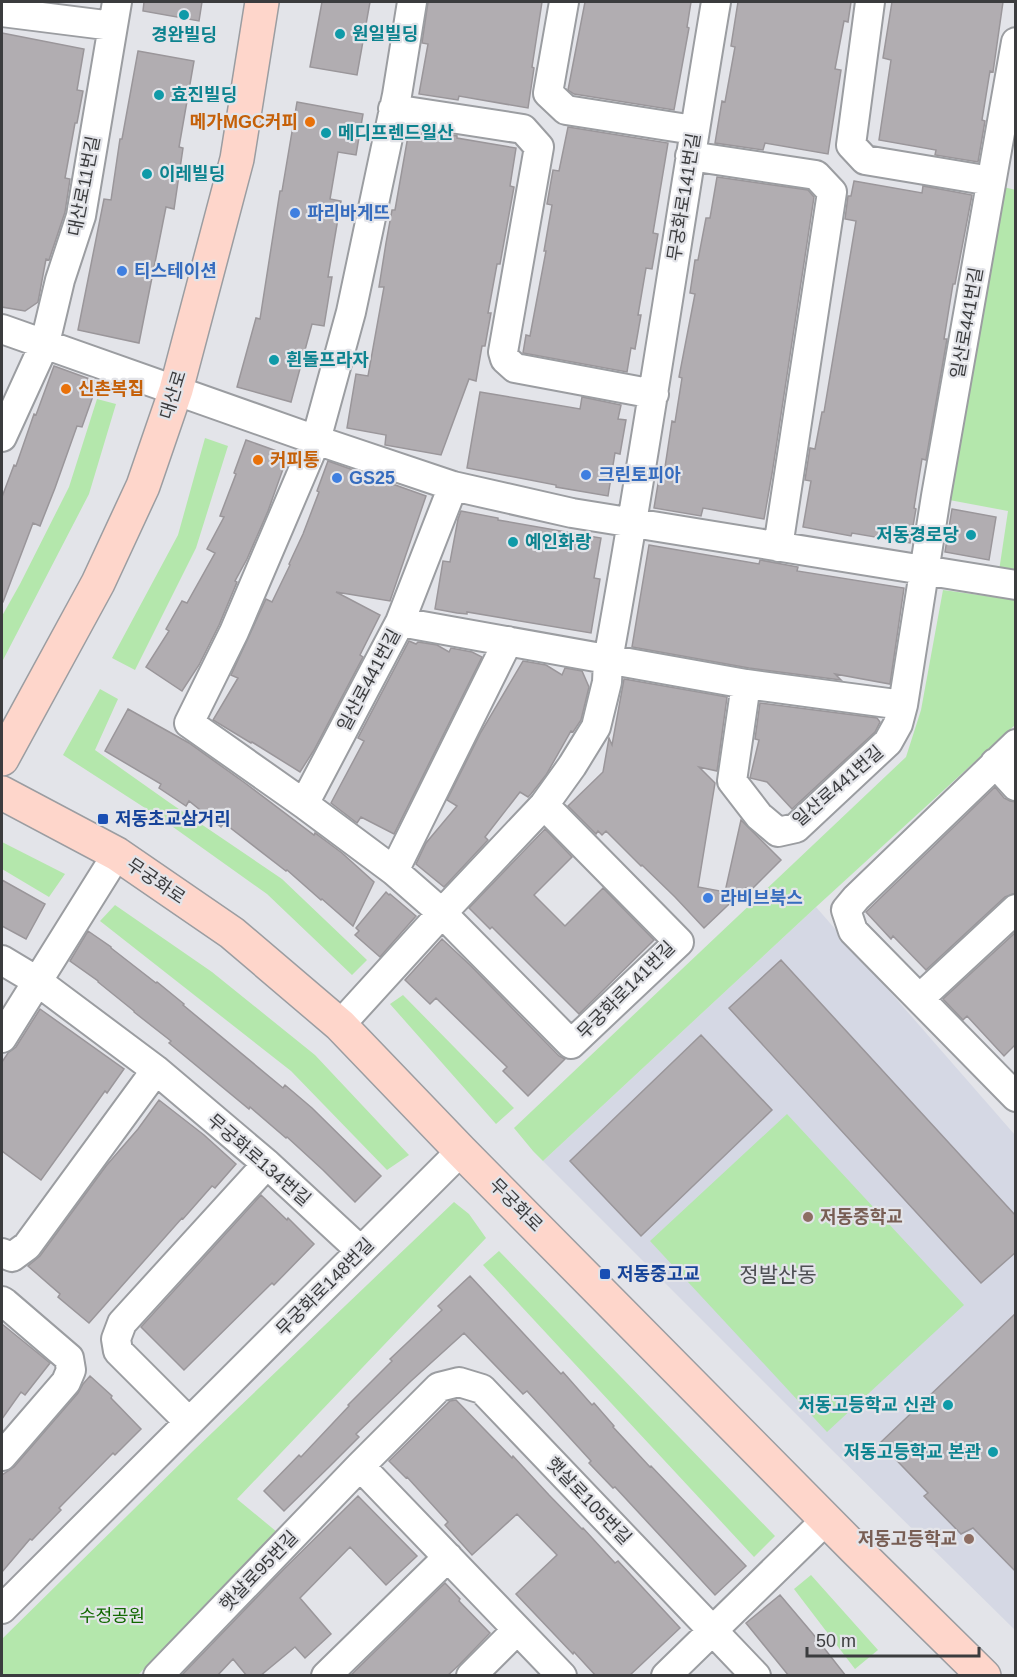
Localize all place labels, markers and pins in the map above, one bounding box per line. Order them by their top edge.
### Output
marker: 경완빌딩 [177,8,191,22]
place label: 원일빌딩 [352,24,418,44]
place label: 경완빌딩 [151,25,217,45]
marker: 원일빌딩 [333,27,347,41]
place label: 효진빌딩 [171,85,237,105]
marker: 효진빌딩 [152,88,166,102]
place label: 메가MGC커피 [190,112,298,132]
marker: 메가MGC커피 [303,115,317,129]
place label: 메디프렌드일산 [338,123,454,143]
marker: 메디프렌드일산 [319,126,333,140]
place label: 이레빌딩 [159,164,225,184]
marker: 이레빌딩 [140,167,154,181]
place label: 파리바게뜨 [307,203,390,223]
marker: 파리바게뜨 [288,206,302,220]
place label: 티스테이션 [134,261,217,281]
marker: 티스테이션 [115,264,129,278]
place label: 흰돌프라자 [286,350,369,370]
marker: 흰돌프라자 [267,353,281,367]
place label: 신촌복집 [78,379,144,399]
marker: 신촌복집 [59,382,73,396]
place label: 커피통 [270,450,320,470]
marker: 커피통 [251,453,265,467]
place label: 크린토피아 [598,465,681,485]
place label: GS25 [349,468,395,488]
marker: 크린토피아 [579,468,593,482]
marker: GS25 [330,471,344,485]
place label: 저동경로당 [876,525,959,545]
marker: 저동경로당 [964,528,978,542]
place label: 예인화랑 [525,532,592,552]
marker: 예인화랑 [506,535,520,549]
place label: 저동초교삼거리 [115,809,231,829]
marker: 저동초교삼거리 [96,812,110,826]
place label: 라비브북스 [720,888,803,908]
marker: 라비브북스 [701,891,715,905]
place label: 저동중학교 [820,1207,903,1227]
marker: 저동중학교 [801,1210,815,1224]
place label: 저동중고교 [617,1264,700,1284]
marker: 저동중고교 [598,1267,612,1281]
place label: 저동고등학교 신관 [799,1395,936,1415]
marker: 저동고등학교 신관 [941,1398,955,1412]
place label: 저동고등학교 본관 [844,1442,981,1462]
marker: 저동고등학교 본관 [986,1445,1000,1459]
place label: 저동고등학교 [858,1529,957,1549]
marker: 저동고등학교 [962,1532,976,1546]

